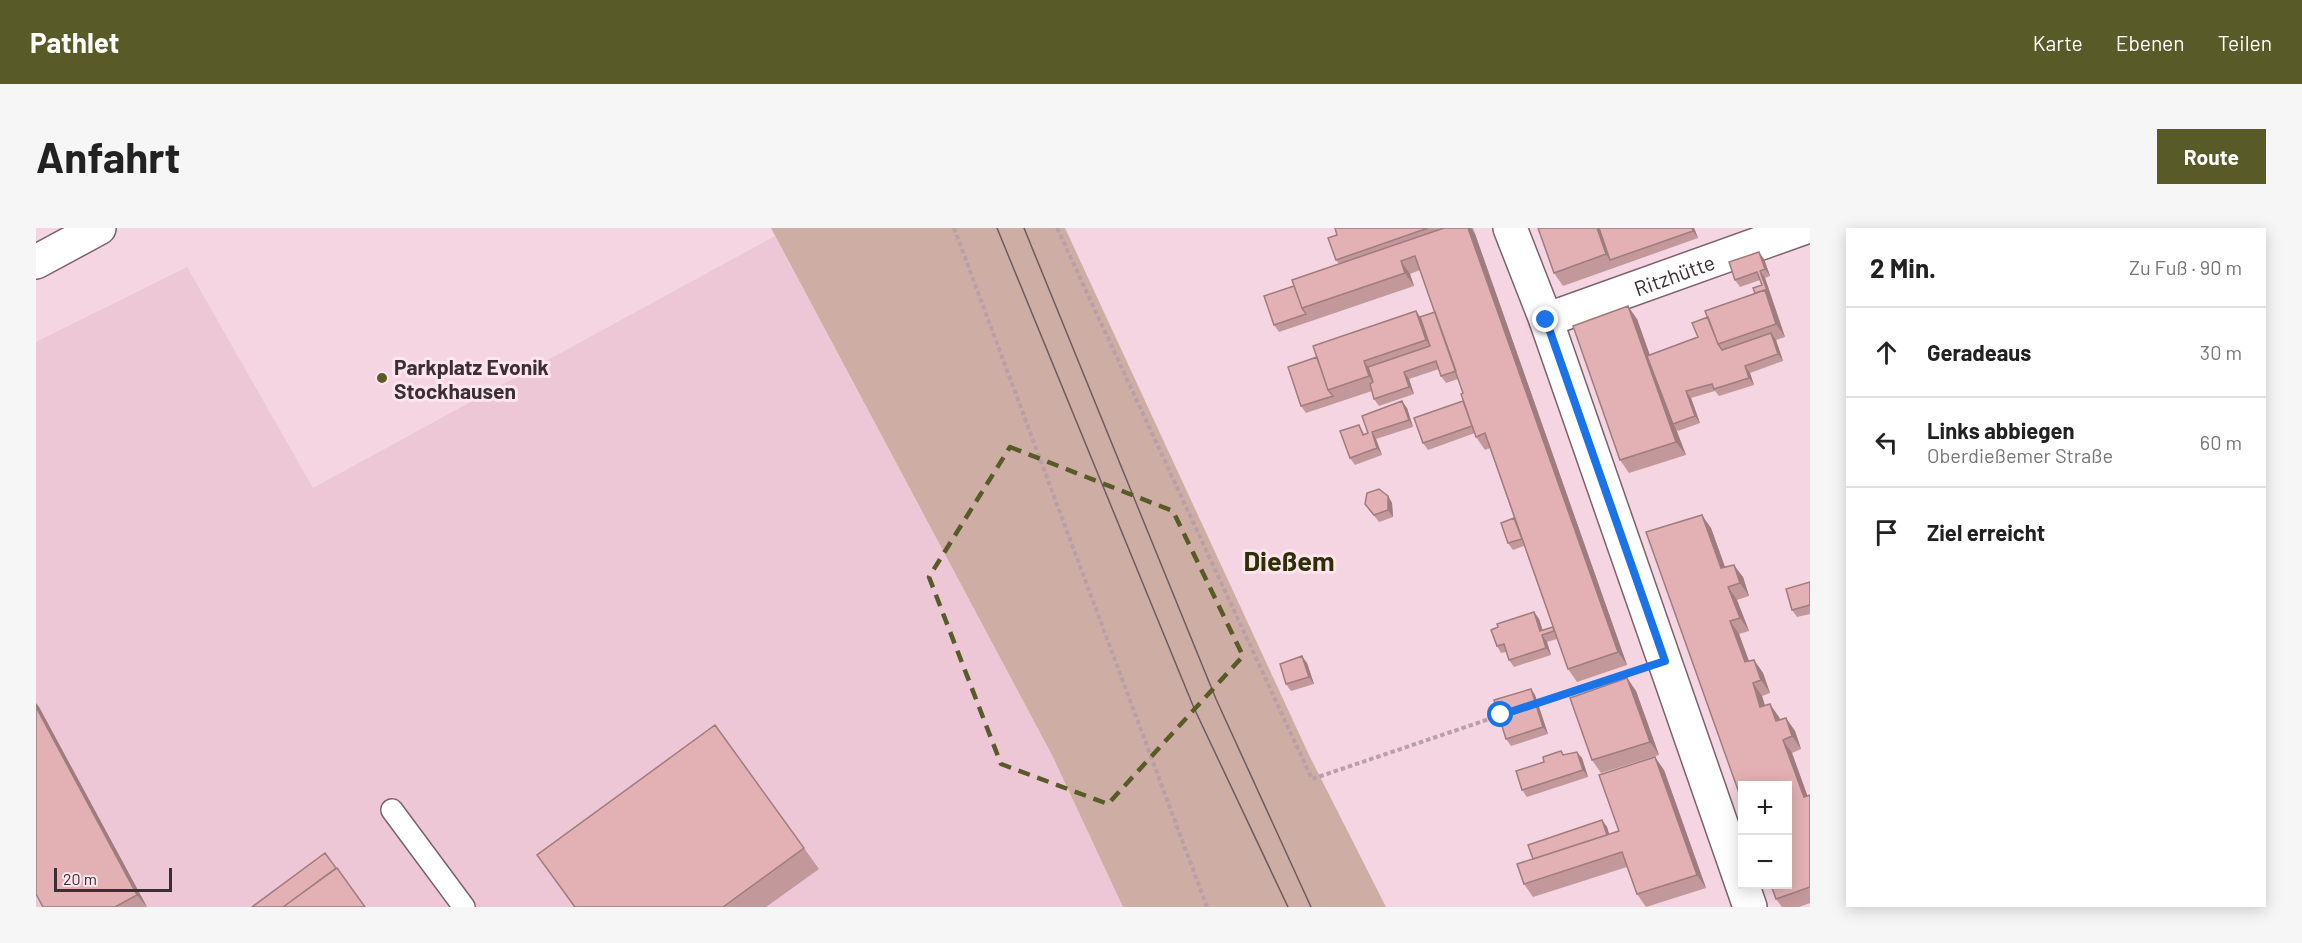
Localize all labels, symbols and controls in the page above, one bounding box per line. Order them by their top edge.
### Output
text: Pathlet [30,25,119,59]
text: Karte [2033,30,2083,55]
text: Ebenen [2116,30,2185,55]
text: Teilen [2218,30,2272,55]
button: Route [2157,129,2266,184]
text: Anfahrt [36,131,181,181]
street label: Ritzhütte [1630,248,1718,300]
text: 2 Min. [1870,252,1936,283]
text: Zu Fuß · 90 m [2129,255,2242,279]
route end [1532,306,1558,332]
icon: ahead [1870,336,1903,369]
text: Geradeaus [1927,339,2031,365]
text: 30 m [2200,340,2242,364]
place label: Parkplatz Evonik Stockhausen [394,354,549,403]
marker: Parkplatz Evonik Stockhausen [375,371,389,385]
text: Links abbiegen [1927,417,2075,443]
icon: left [1870,426,1903,459]
text: 60 m [2200,430,2242,454]
text: Oberdießemer Straße [1927,443,2113,467]
icon: arrive [1870,516,1903,549]
text: Ziel erreicht [1927,519,2045,545]
district label: Dießem [1243,544,1335,576]
route start [1487,701,1513,727]
map controls [1738,781,1792,889]
button: + [1738,781,1792,835]
button: − [1738,835,1792,889]
scale bar [54,865,172,892]
text: 20 m [63,869,97,888]

